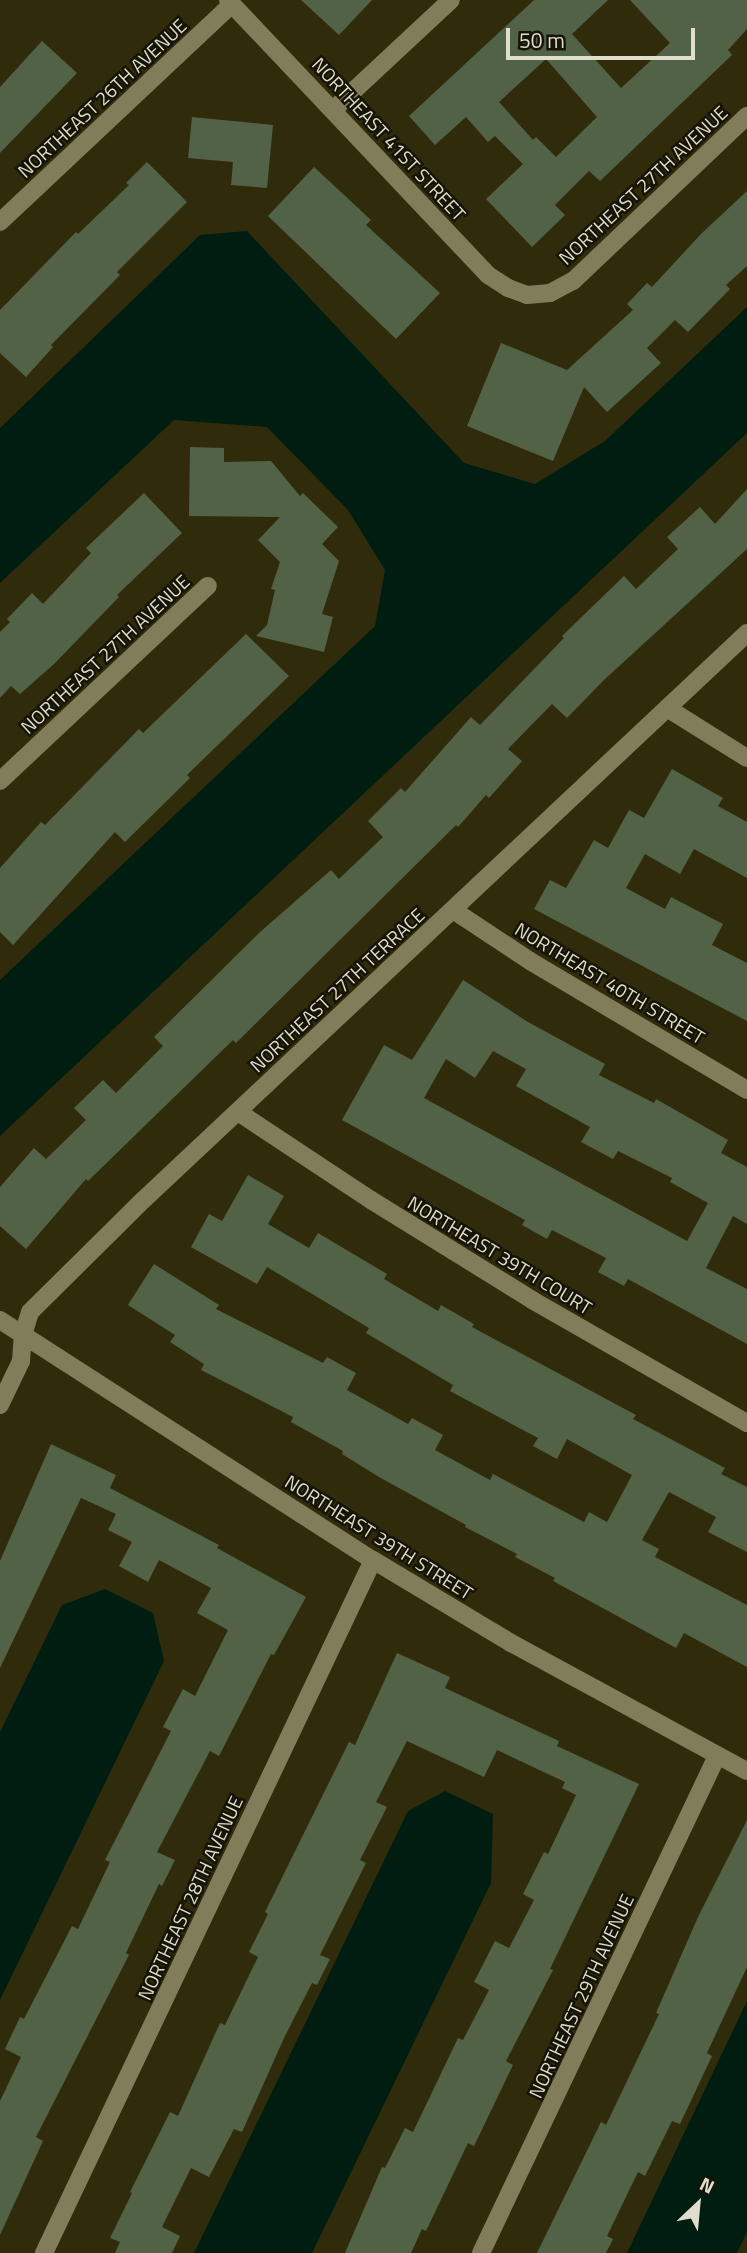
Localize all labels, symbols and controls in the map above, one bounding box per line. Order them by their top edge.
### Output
street label: NORTHEAST 26TH AVENUE [13,14,191,182]
scale bar [509,14,698,58]
text: 50 m [519,24,565,56]
street label: NORTHEAST 41ST STREET [307,53,471,225]
street label: NORTHEAST 27TH AVENUE [554,101,732,269]
street label: NORTHEAST 27TH AVENUE [16,570,194,738]
street label: NORTHEAST 27TH TERRACE [245,903,429,1077]
street label: NORTHEAST 40TH STREET [511,917,709,1049]
street label: NORTHEAST 39TH COURT [404,1191,596,1319]
street label: NORTHEAST 39TH STREET [281,1470,477,1604]
street label: NORTHEAST 28TH AVENUE [133,1793,247,2003]
street label: NORTHEAST 29TH AVENUE [524,1891,638,2101]
north arrow [663,2169,733,2239]
text: N [695,2169,720,2201]

